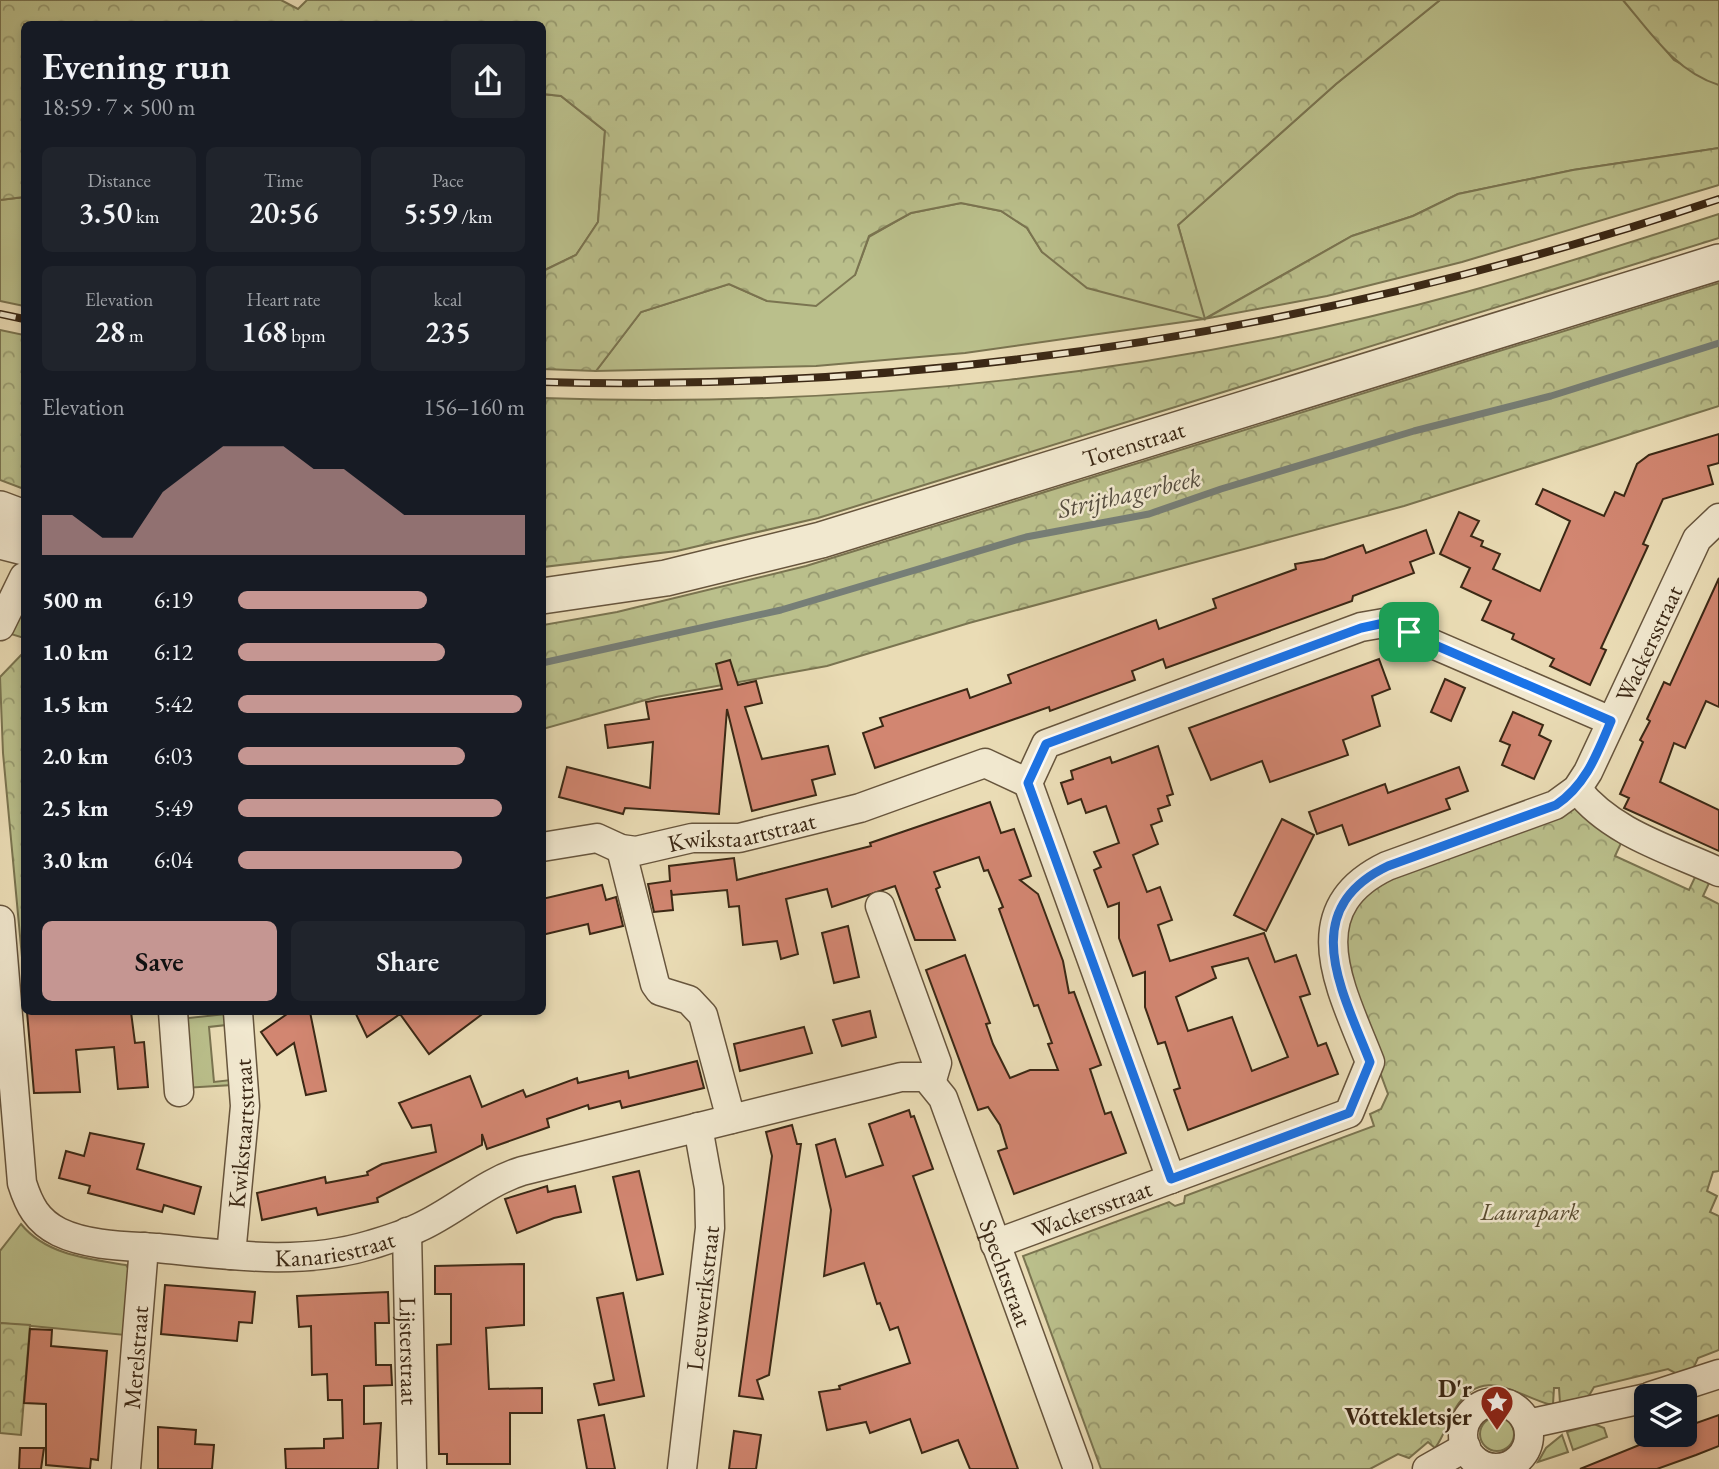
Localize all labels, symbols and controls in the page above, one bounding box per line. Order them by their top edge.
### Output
text: Evening run [42,41,231,90]
button: share [451,44,525,118]
text: 18:59 · 7 × 500 m [42,92,195,122]
text: Distance [87,168,151,193]
text: Time [264,168,303,193]
text: Pace [432,168,464,193]
text: 3.50 [79,193,132,232]
text: 20:56 [249,193,318,232]
text: 5:59 [403,193,457,232]
text: km [132,204,160,229]
text: /km [457,204,493,229]
text: Elevation [85,287,153,312]
text: Heart rate [247,287,320,312]
text: kcal [434,287,462,312]
text: 28 [94,312,125,351]
text: 168 [241,312,287,351]
text: 235 [425,312,471,351]
text: m [125,323,144,348]
text: bpm [287,323,326,348]
text: Elevation [42,392,125,422]
text: 156–160 m [424,392,525,422]
street label: Torenstraat [1078,413,1189,474]
water label: Strijthagerbeek [1053,460,1204,526]
street label: Wackersstraat [1608,580,1689,707]
text: 500 m [42,585,103,615]
text: 6:19 [154,585,193,615]
pin [1379,602,1439,662]
icon: arrive [1390,613,1428,651]
text: 1.0 km [42,637,109,667]
text: 6:12 [154,637,193,667]
text: 1.5 km [42,689,109,719]
text: 5:42 [154,689,193,719]
text: 2.0 km [42,741,109,771]
text: 6:03 [154,741,193,771]
text: 2.5 km [42,793,109,823]
text: 5:49 [154,793,193,823]
street label: Kwikstaartstraat [664,804,819,859]
text: 3.0 km [42,845,109,875]
text: 6:04 [154,845,193,875]
button: Save [42,921,277,1001]
button: Share [291,921,525,1001]
street label: Kwikstaartstraat [220,1057,261,1210]
street label: Wackersstraat [1027,1172,1156,1245]
park label: Laurapark [1480,1196,1579,1227]
street label: Spechtstraat [973,1215,1041,1331]
street label: Kanariestraat [274,1223,399,1273]
street label: Leeuwerikstraat [678,1224,726,1372]
street label: Lijsterstraat [393,1297,426,1406]
street label: Merelstraat [115,1304,155,1410]
place label: D'r Vóttekletsjer [1344,1373,1472,1433]
place icon: D'r Vóttekletsjer [1478,1383,1516,1432]
map controls [1634,1384,1697,1447]
button: layers [1634,1384,1697,1447]

